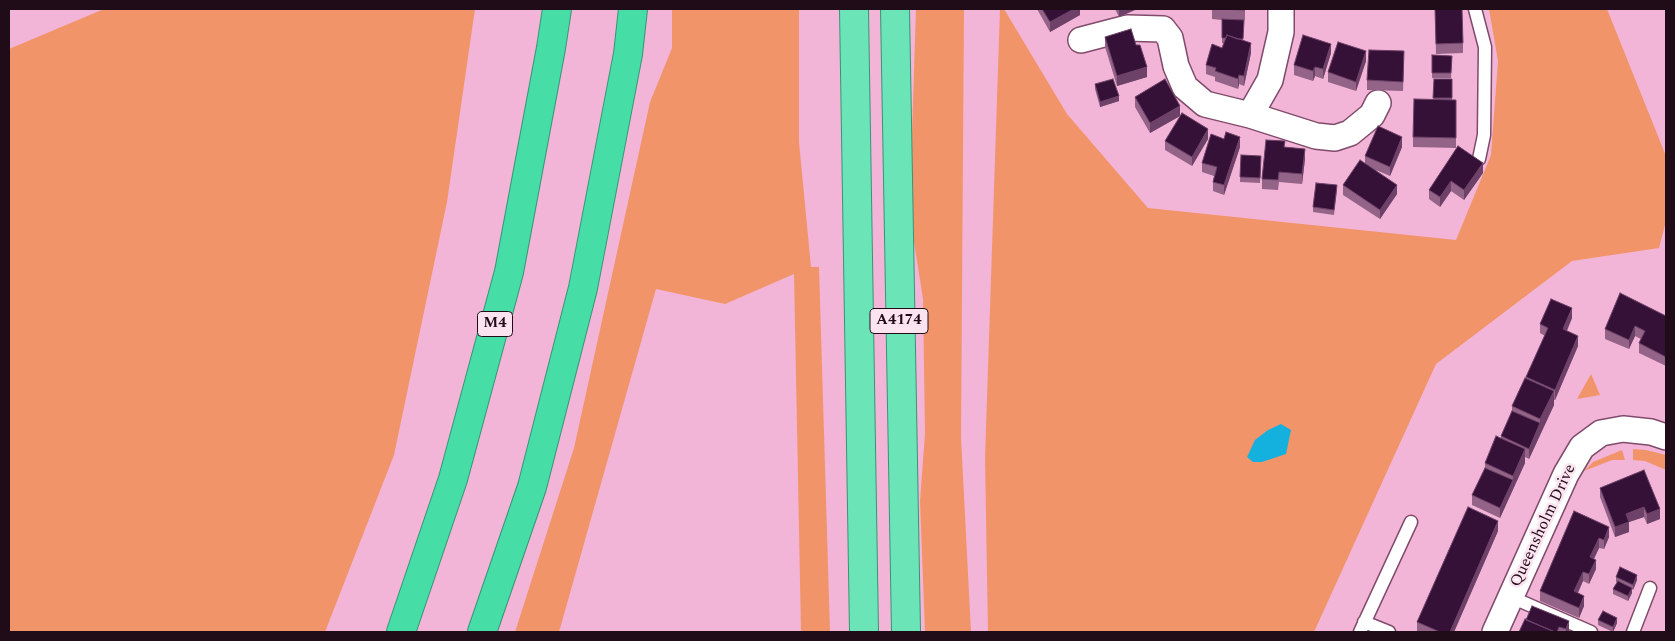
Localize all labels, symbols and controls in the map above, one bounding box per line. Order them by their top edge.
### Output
road number: A4174 [870,308,928,334]
road number: M4 [478,312,512,336]
street label: Queensholm Drive [1507,462,1581,590]

